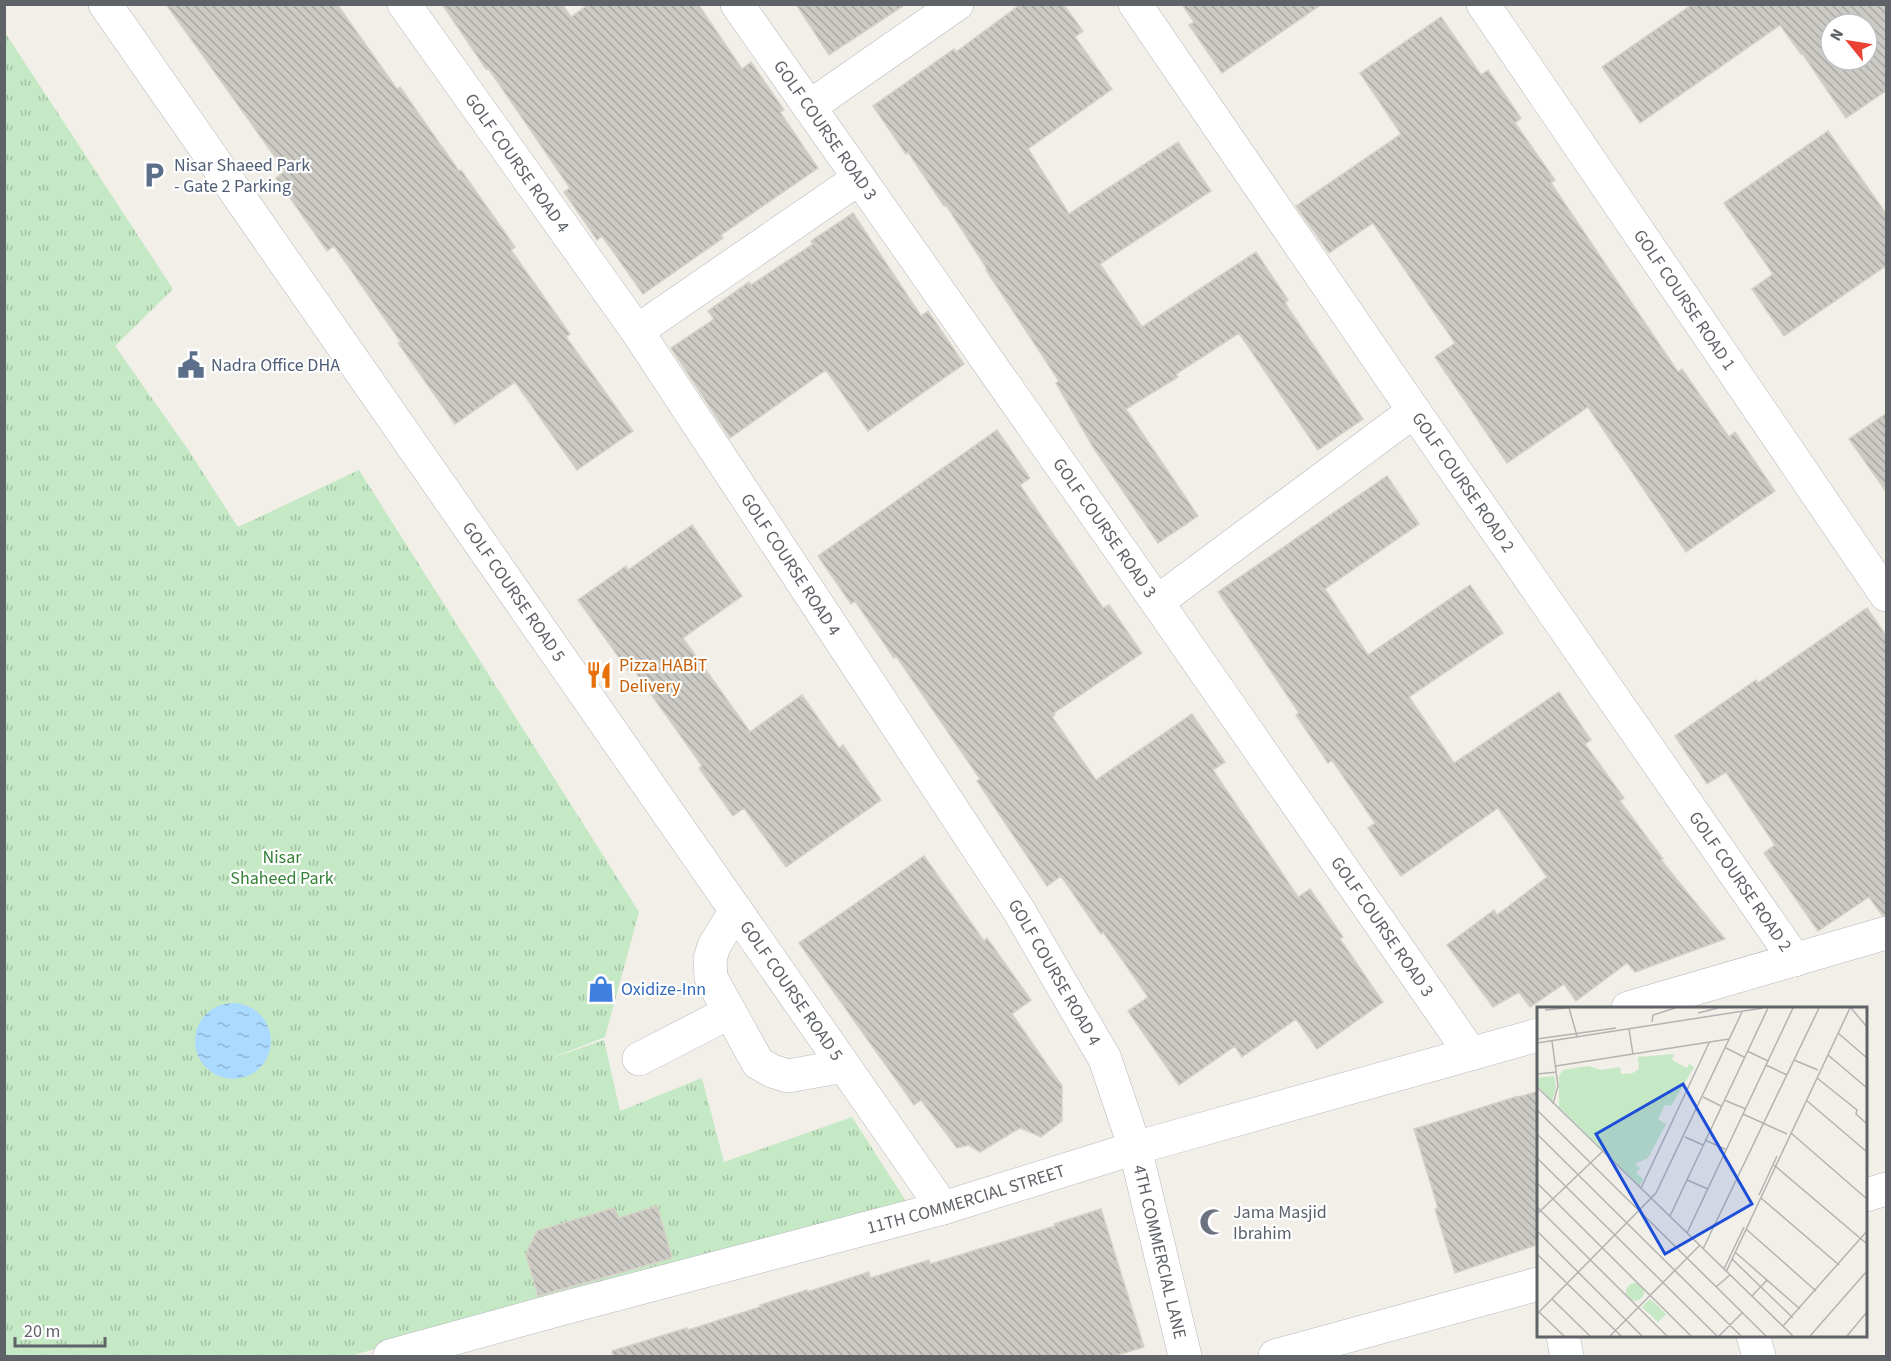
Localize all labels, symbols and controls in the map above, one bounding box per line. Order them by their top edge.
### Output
north arrow [1819,12,1879,72]
text: N [1825,25,1849,45]
street label: GOLF COURSE ROAD 3 [768,55,883,205]
street label: GOLF COURSE ROAD 4 [459,88,575,238]
place label: Nisar Shaeed Park - Gate 2 Parking [174,153,310,199]
parking icon: Nisar Shaeed Park - Gate 2 Parking [139,160,169,190]
street label: GOLF COURSE ROAD 1 [1628,224,1742,375]
public building icon: Nadra Office DHA [176,350,206,380]
place label: Nadra Office DHA [211,353,340,378]
street label: GOLF COURSE ROAD 2 [1406,407,1521,557]
street label: GOLF COURSE ROAD 3 [1047,453,1163,603]
street label: GOLF COURSE ROAD 4 [735,488,847,641]
street label: GOLF COURSE ROAD 5 [456,516,572,667]
place label: Pizza HABiT Delivery [619,653,708,699]
restaurant icon: Pizza HABiT Delivery [584,660,614,690]
street label: GOLF COURSE ROAD 2 [1683,806,1798,957]
park label: Nisar Shaheed Park [230,845,334,891]
street label: GOLF COURSE ROAD 3 [1325,851,1440,1002]
street label: GOLF COURSE ROAD 4 [1002,894,1107,1050]
street label: GOLF COURSE ROAD 5 [734,915,849,1066]
shop icon: Oxidize-Inn [586,974,616,1004]
place label: Oxidize-Inn [621,977,706,1002]
inset map [1537,1007,1867,1337]
street label: 11TH COMMERCIAL STREET [864,1158,1069,1240]
street label: 4TH COMMERCIAL LANE [1127,1162,1193,1342]
place label: Jama Masjid Ibrahim [1233,1200,1327,1246]
mosque icon: Jama Masjid Ibrahim [1198,1207,1228,1237]
scale bar [15,1310,105,1348]
text: 20 m [24,1319,60,1344]

